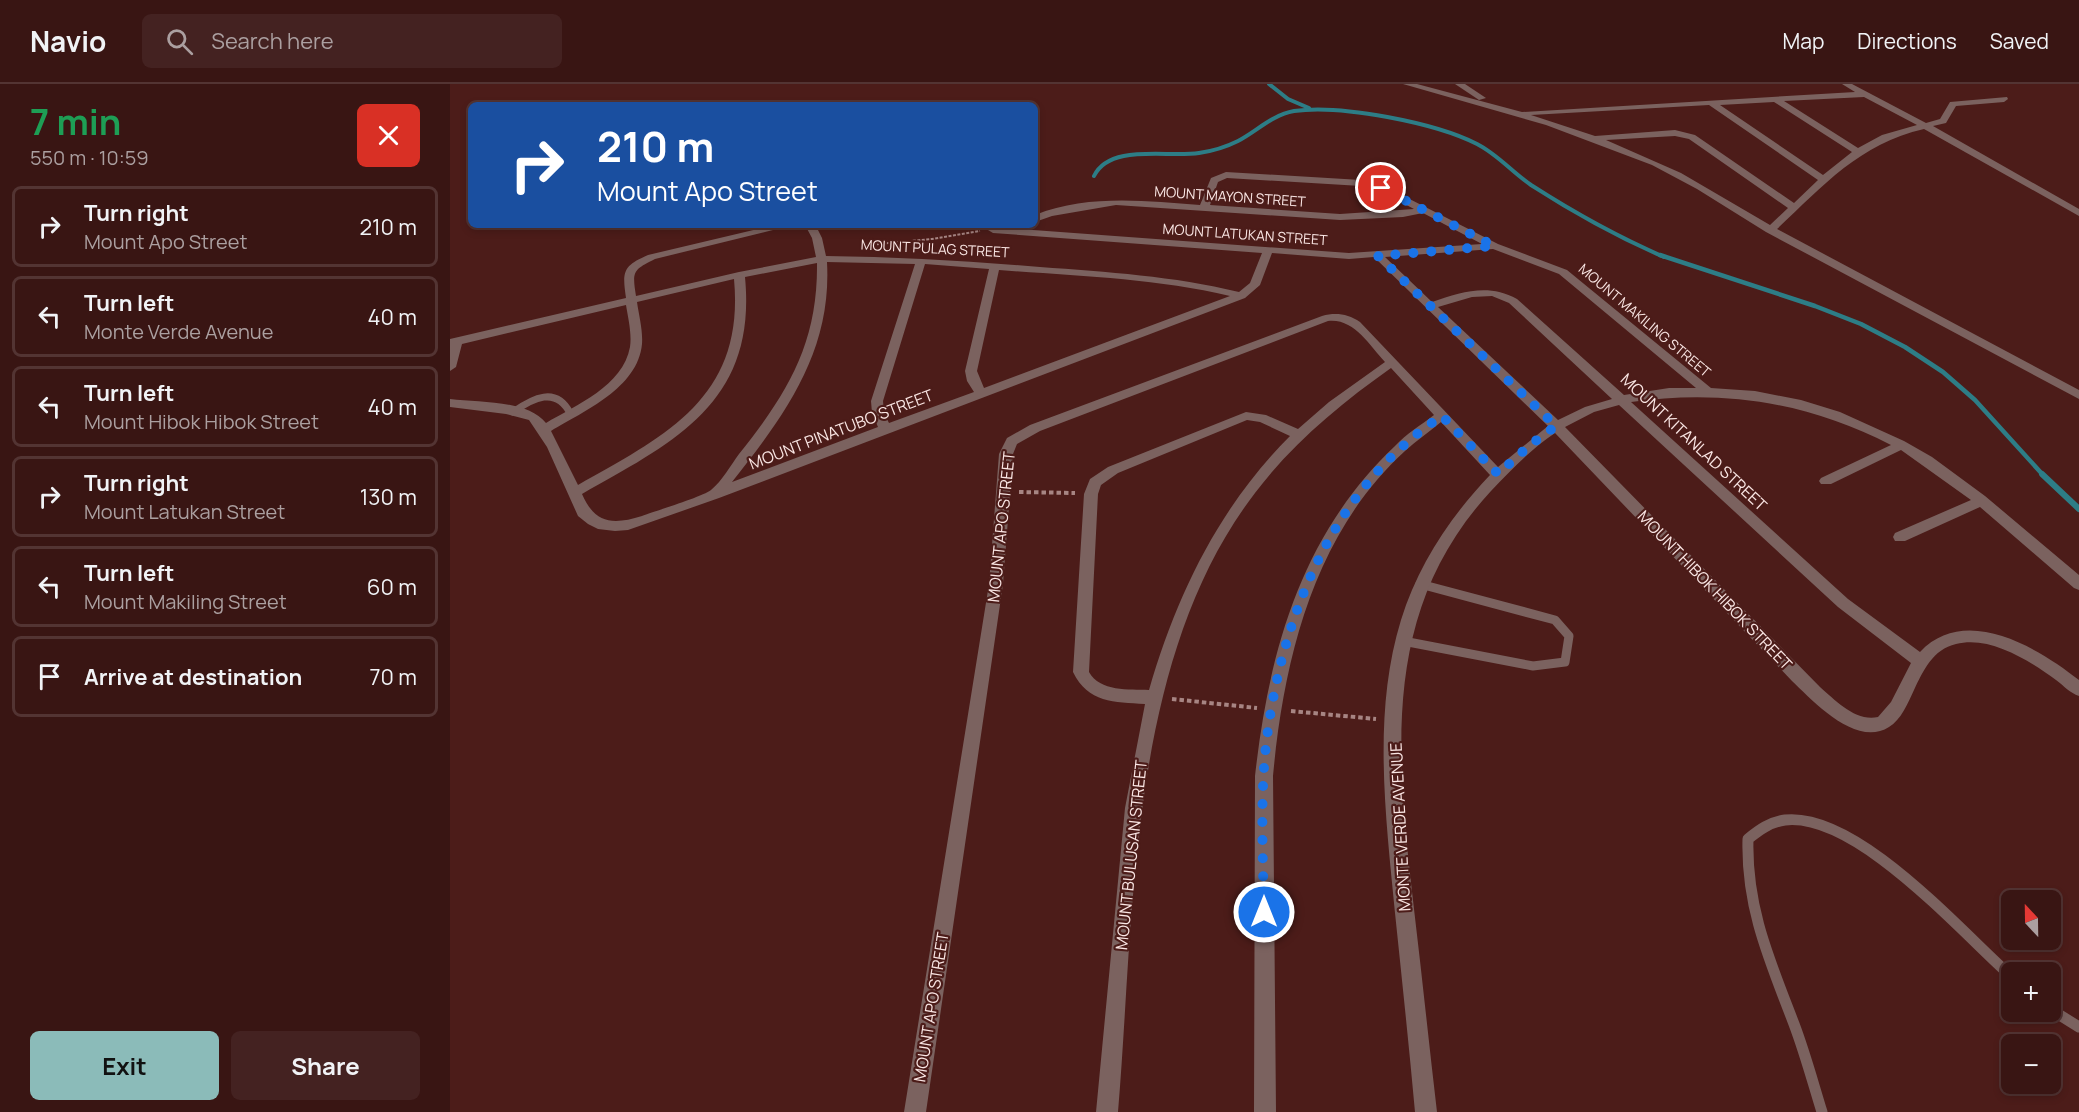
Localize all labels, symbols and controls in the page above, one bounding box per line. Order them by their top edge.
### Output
search box [142,14,562,68]
text: Navio [30,22,106,60]
icon: search [163,25,196,58]
text: Search here [211,26,334,56]
text: Map [1783,27,1824,55]
text: Directions [1857,27,1957,55]
text: Saved [1990,27,2049,55]
text: 7 min [30,97,121,146]
button: close [357,104,420,167]
text: 210 m [597,117,714,175]
icon: right [498,126,576,204]
text: 550 m · 10:59 [30,144,149,171]
pin [1355,162,1406,213]
icon: arrive [1364,171,1397,204]
text: Mount Apo Street [597,172,818,209]
street label: MOUNT MAYON STREET [1154,181,1307,211]
text: Turn right [84,198,189,228]
icon: right [33,210,66,243]
text: 210 m [359,212,417,242]
street label: MOUNT LATUKAN STREET [1162,219,1329,249]
text: Mount Apo Street [84,228,248,255]
street label: MOUNT PULAG STREET [860,235,1010,261]
street label: MOUNT MAKILING STREET [1575,259,1716,381]
text: Turn left [84,288,174,318]
icon: left [33,300,66,333]
text: 40 m [368,302,417,332]
text: Monte Verde Avenue [84,318,273,345]
street label: MOUNT KITANLAD STREET [1616,368,1772,516]
text: Turn left [84,378,174,408]
street label: MOUNT PINATUBO STREET [746,384,937,474]
icon: left [33,390,66,423]
text: 40 m [368,392,417,422]
text: Mount Hibok Hibok Street [84,408,319,435]
street label: MOUNT APO STREET [982,450,1020,603]
text: Turn right [84,468,189,498]
icon: right [33,480,66,513]
text: 130 m [360,482,417,512]
text: Mount Latukan Street [84,498,285,525]
street label: MOUNT HIBOK HIBOK STREET [1633,506,1797,675]
text: Turn left [84,558,174,588]
icon: left [33,570,66,603]
text: 60 m [367,572,417,602]
text: Mount Makiling Street [84,588,287,615]
icon: arrive [33,660,66,693]
text: Arrive at destination [84,662,302,692]
text: 70 m [369,662,417,692]
street label: MONTE VERDE AVENUE [1385,742,1415,912]
street label: MOUNT BULUSAN STREET [1110,758,1152,951]
position arrow [1232,880,1296,944]
north arrow [2001,890,2061,950]
map controls [2001,890,2061,1094]
street label: MOUNT APO STREET [908,930,954,1083]
button: + [2001,962,2061,1022]
button: Exit [30,1031,219,1100]
button: Share [231,1031,420,1100]
button: − [2001,1034,2061,1094]

